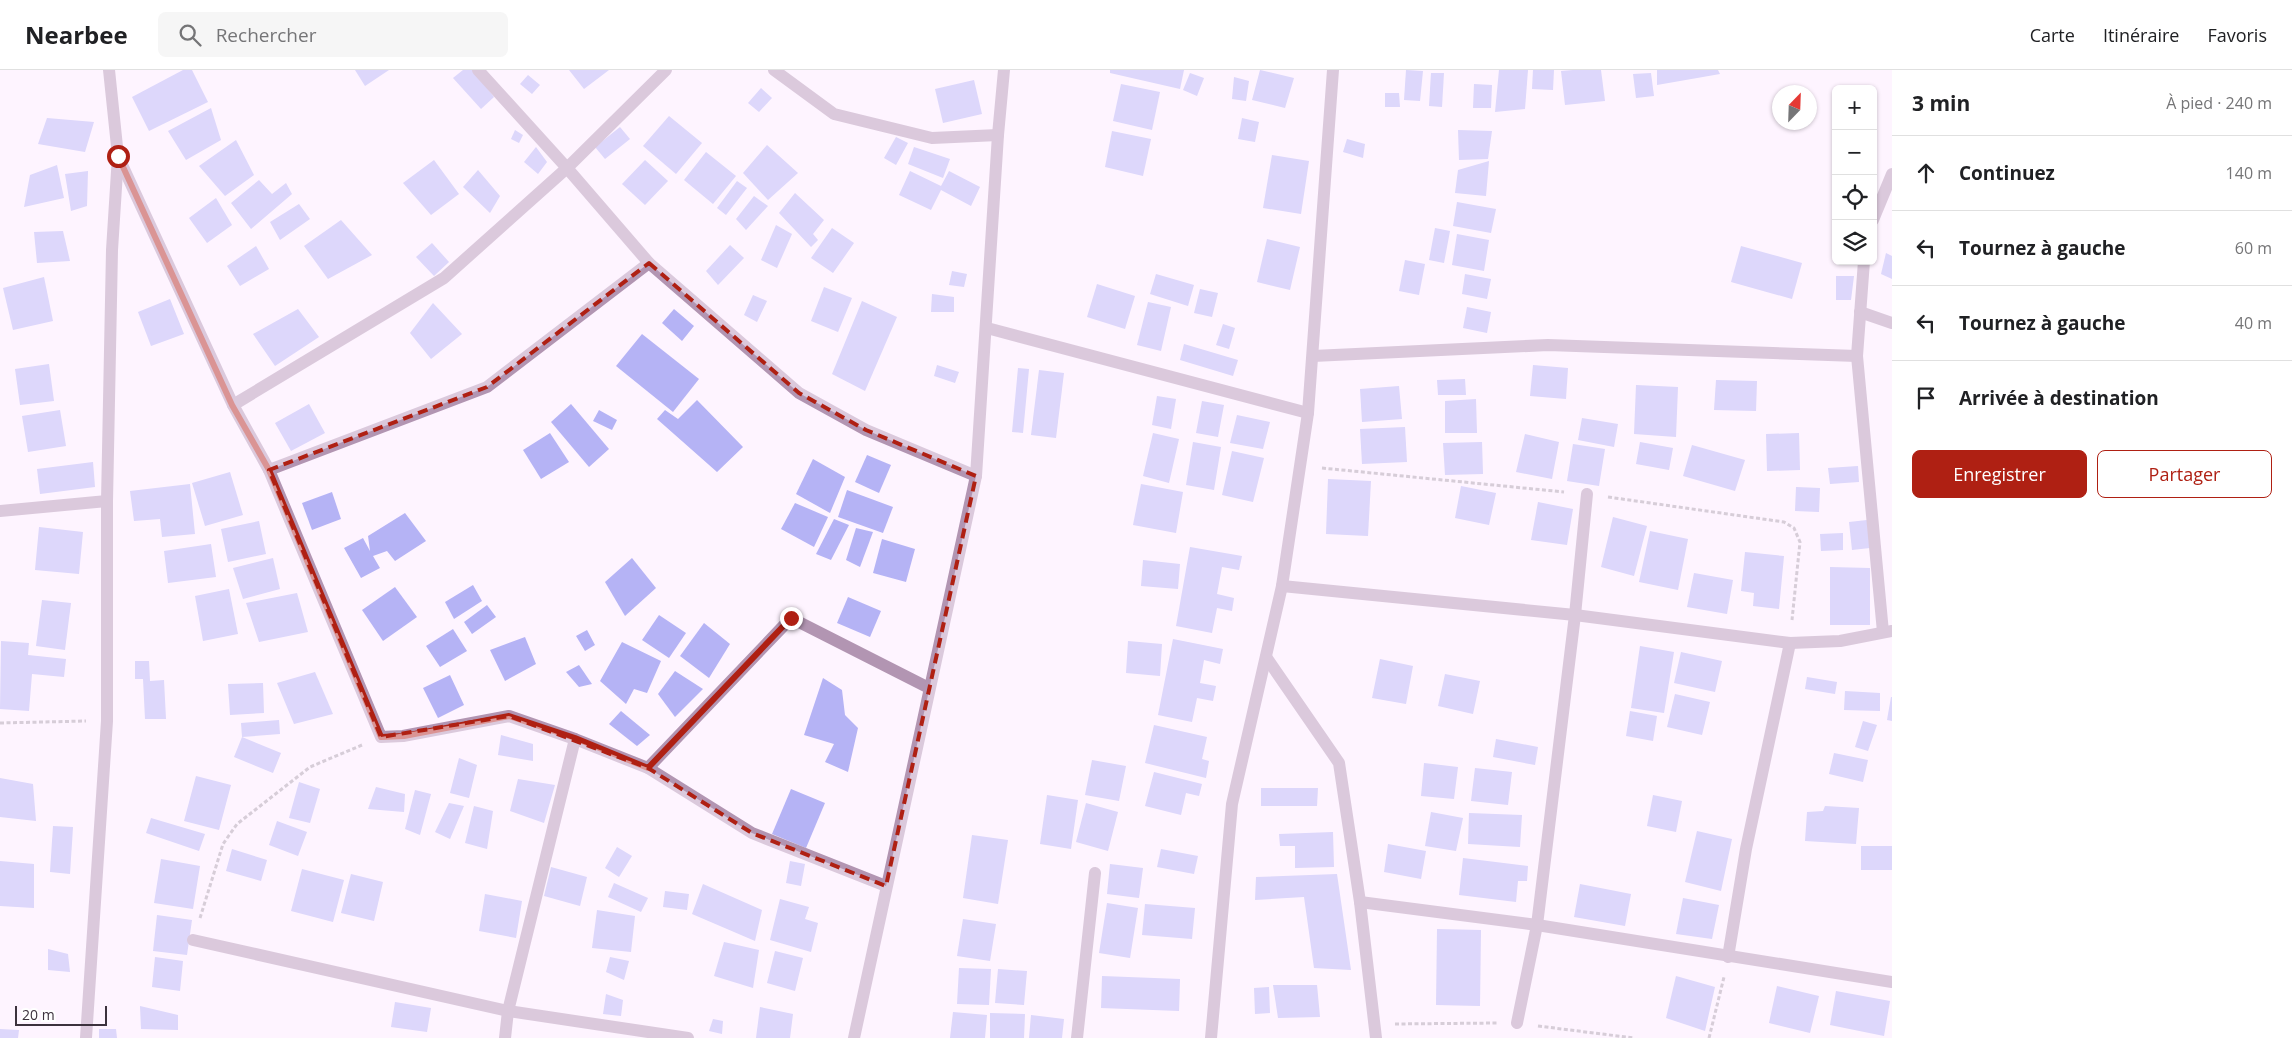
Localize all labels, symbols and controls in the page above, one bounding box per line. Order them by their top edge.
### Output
search box [158,12,508,57]
text: Nearbee [25,18,128,51]
icon: search [176,21,204,49]
text: Rechercher [216,22,316,48]
text: Carte [2030,23,2075,47]
text: Itinéraire [2103,23,2179,47]
text: Favoris [2207,23,2267,47]
north arrow [1772,85,1817,130]
map controls [1832,85,1877,265]
button: + [1832,85,1877,130]
text: 3 min [1912,89,1970,117]
text: À pied · 240 m [2166,92,2272,114]
button: − [1832,130,1877,175]
route start [107,145,130,168]
icon: ahead [1912,159,1940,187]
text: Continuez [1959,160,2055,186]
text: 140 m [2226,162,2272,184]
button: locate [1832,175,1877,220]
button: layers [1832,220,1877,265]
icon: left [1912,234,1940,262]
text: Tournez à gauche [1959,235,2125,261]
text: 60 m [2235,237,2272,259]
icon: left [1912,309,1940,337]
text: Tournez à gauche [1959,310,2125,336]
text: 40 m [2235,312,2272,334]
icon: arrive [1912,384,1940,412]
text: Arrivée à destination [1959,385,2159,411]
button: Enregistrer [1912,450,2087,498]
button: Partager [2097,450,2272,498]
route end [780,607,803,630]
scale bar [15,1003,108,1026]
text: 20 m [22,1005,55,1024]

